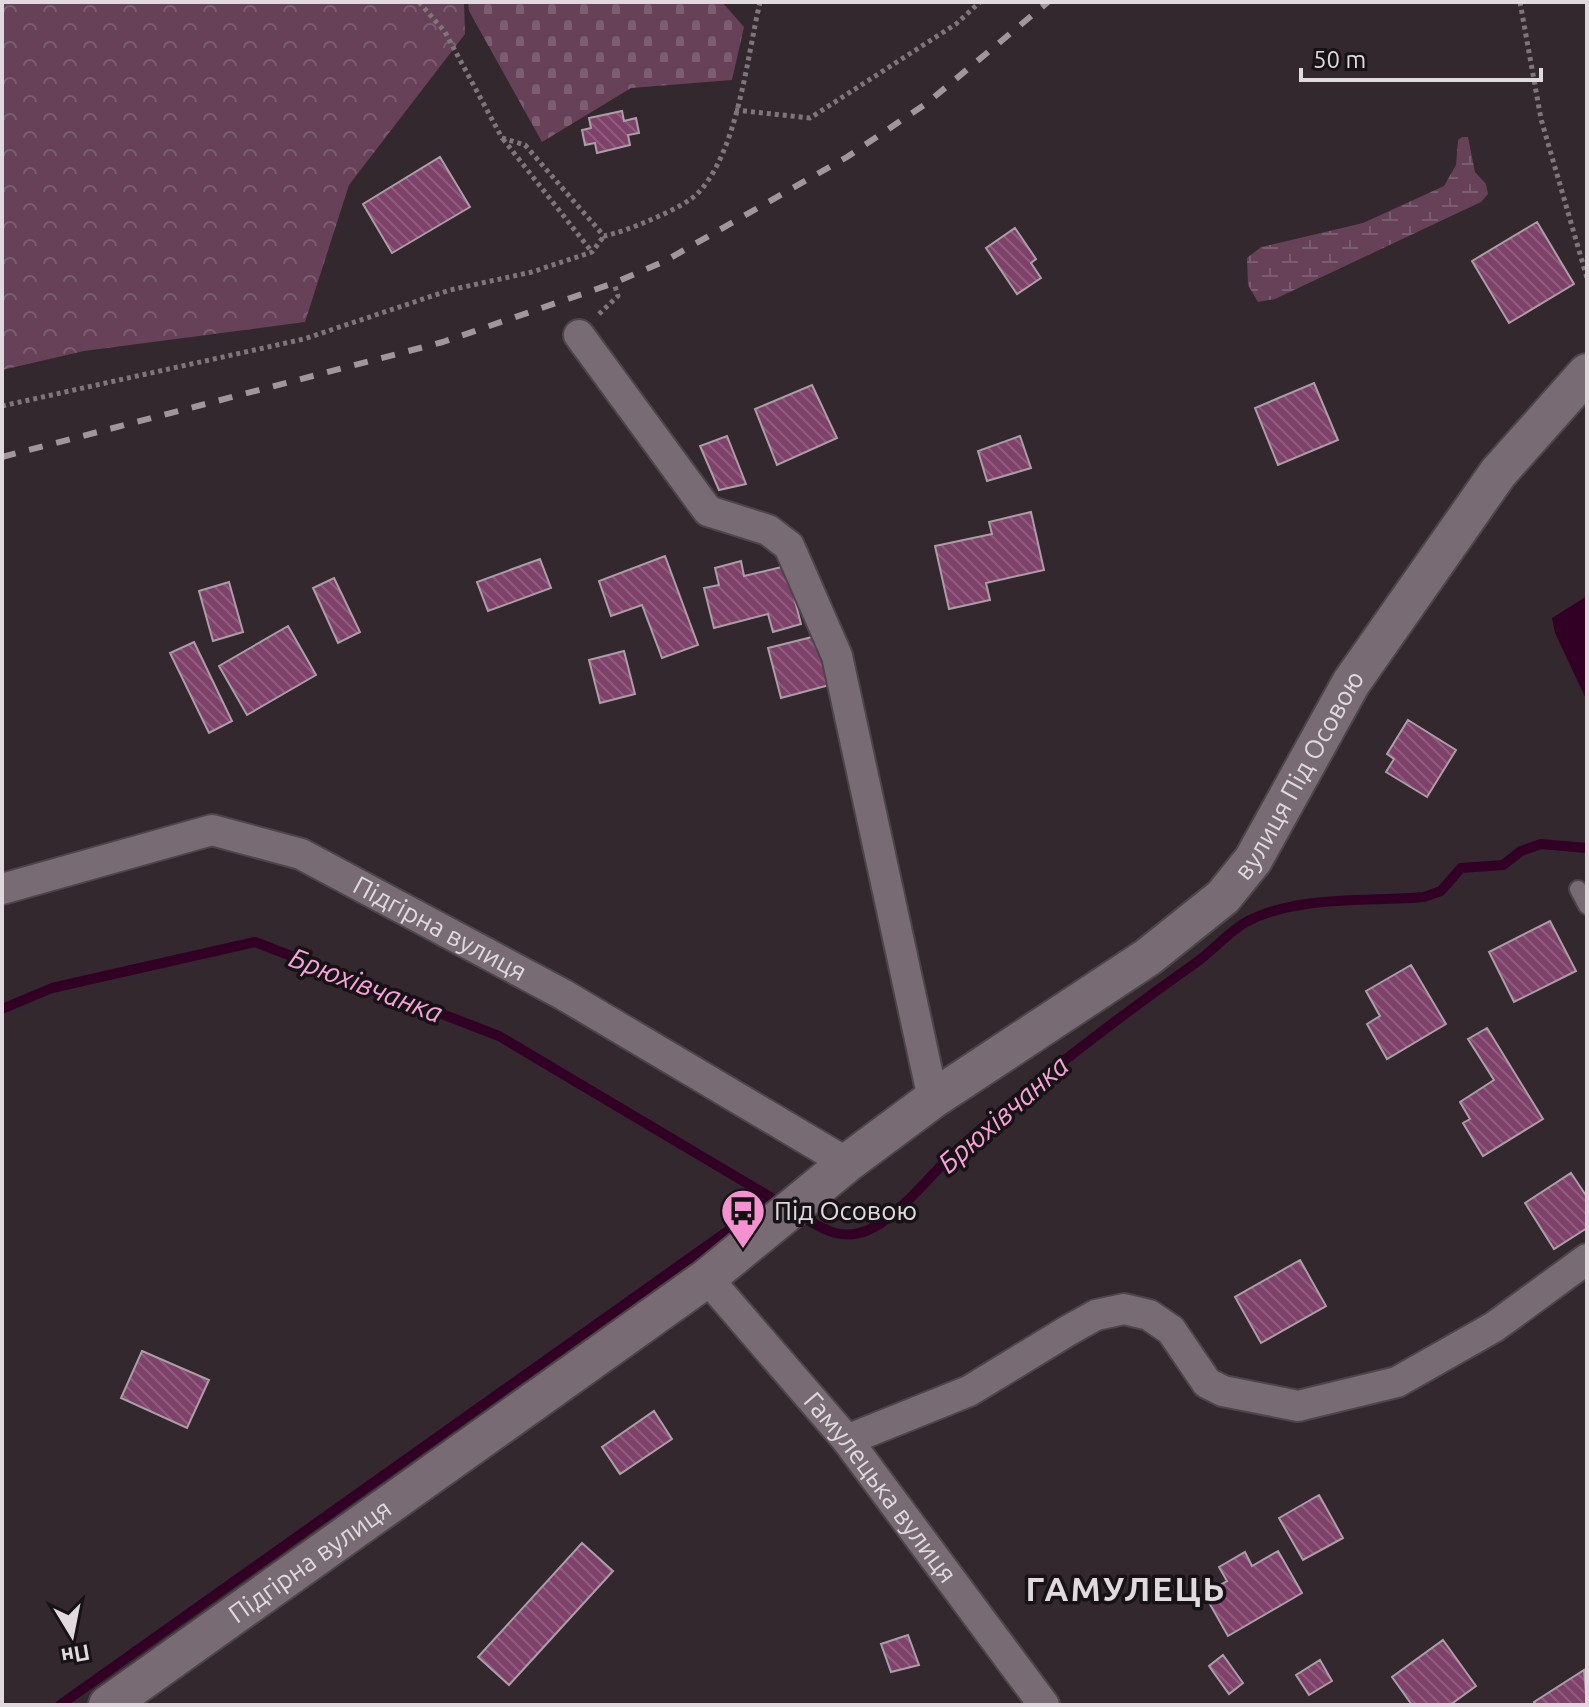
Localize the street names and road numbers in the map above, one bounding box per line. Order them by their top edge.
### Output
street label: вулиця Під Осовою [1228,665,1369,885]
street label: Підгірна вулиця [349,870,532,986]
street label: Гамулецька вулиця [798,1386,963,1588]
street label: Підгірна вулиця [223,1493,396,1628]

